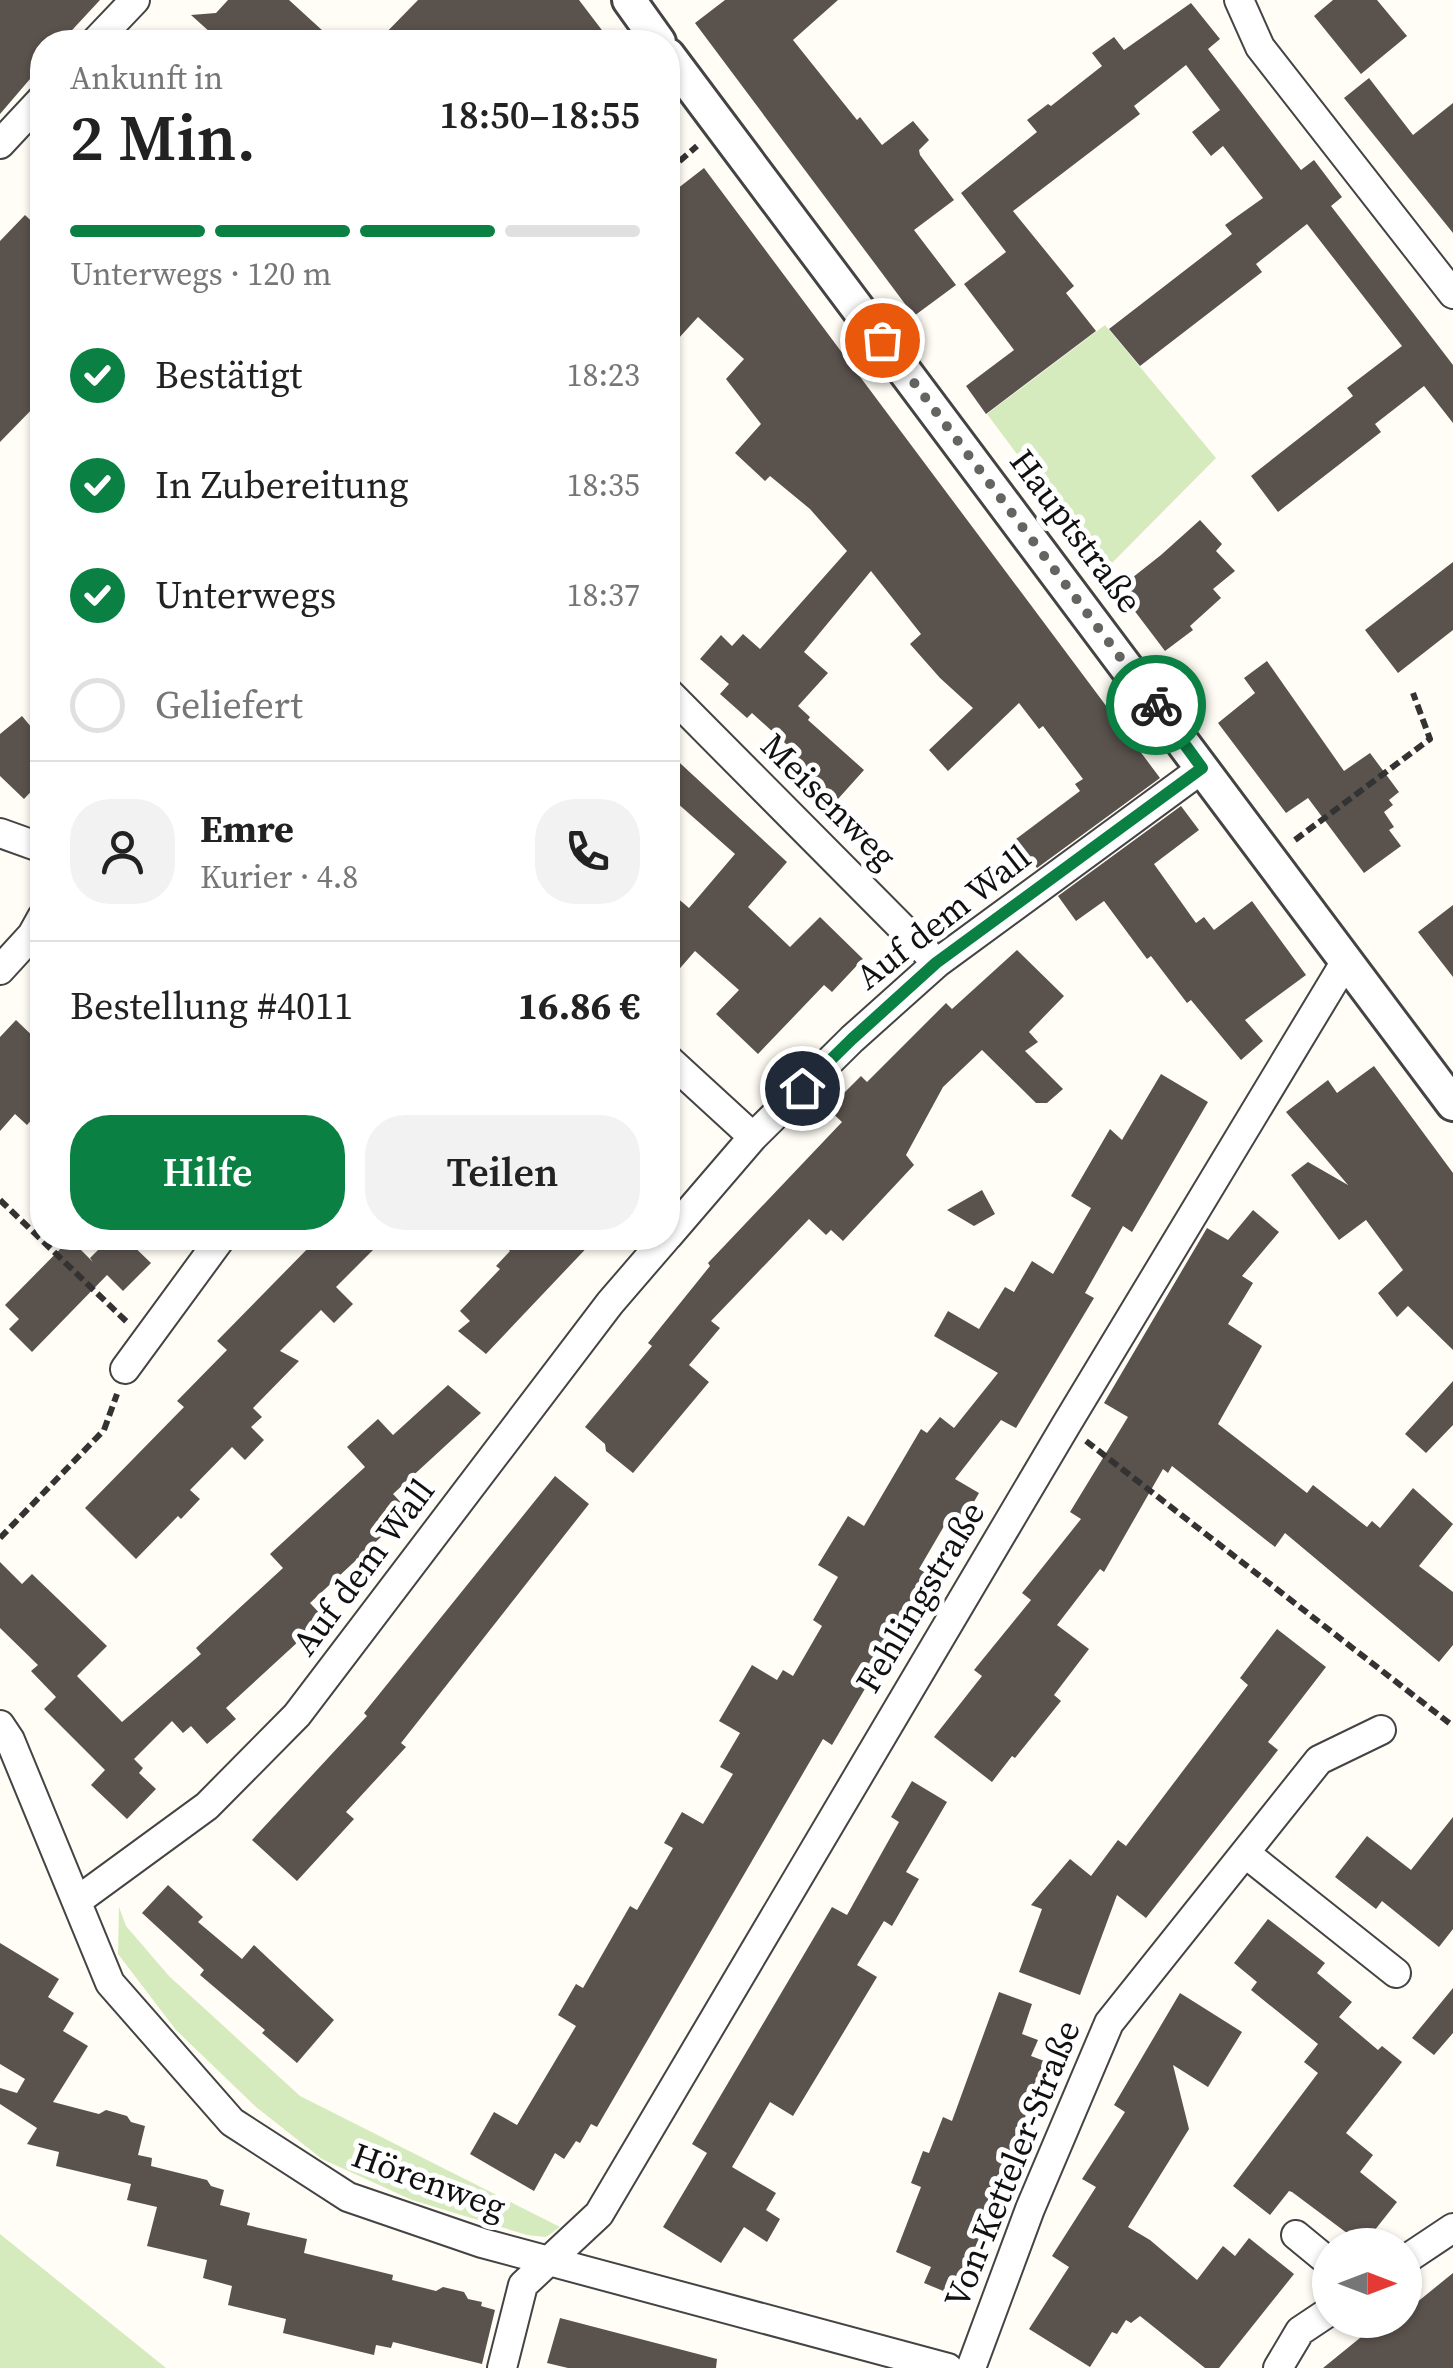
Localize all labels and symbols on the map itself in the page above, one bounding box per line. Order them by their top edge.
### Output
pin [840,298,925,383]
street label: Hauptstraße [999,439,1153,623]
courier [1106,655,1206,755]
street label: Meisenweg [750,722,908,880]
street label: Auf dem Wall [846,834,1040,1000]
pin [760,1046,845,1131]
street label: Auf dem Wall [281,1469,445,1665]
street label: Fehlingstraße [844,1493,996,1701]
street label: Von-Ketteler-Straße [932,2013,1092,2315]
street label: Hörenweg [345,2131,513,2231]
north arrow [1312,2228,1422,2338]

